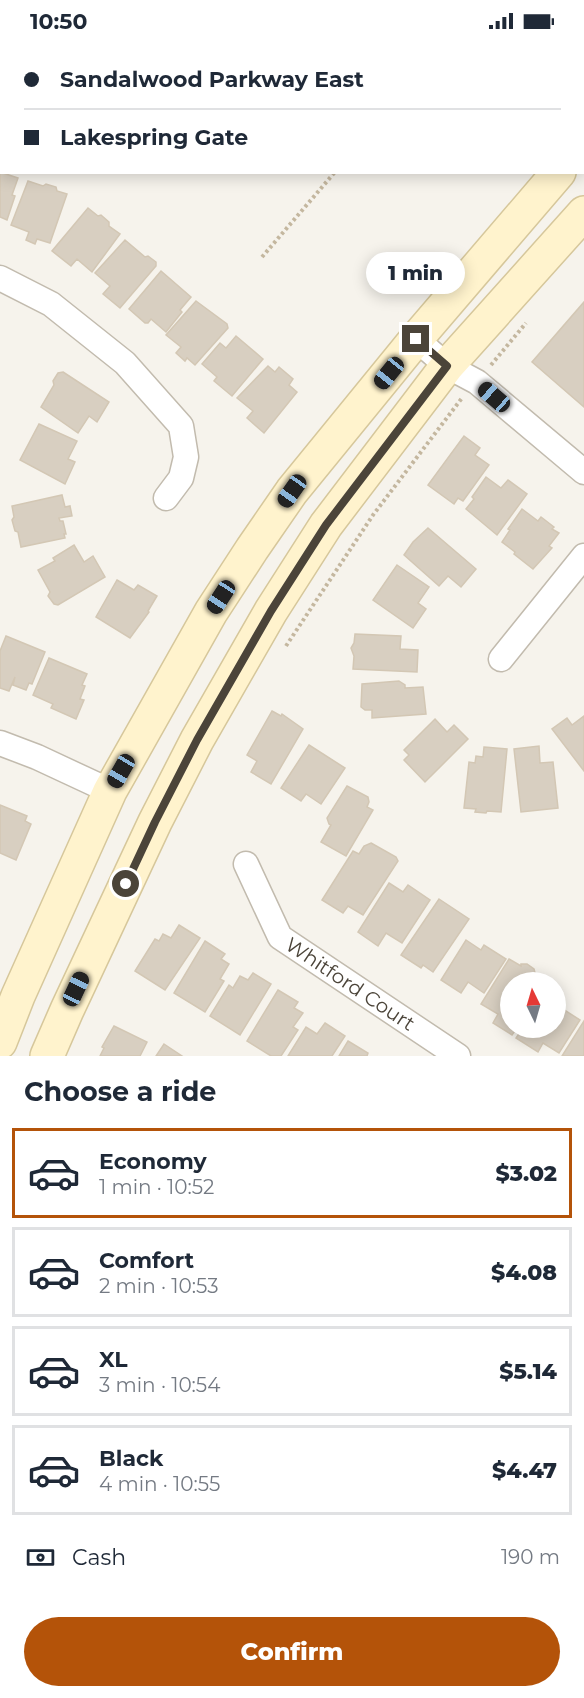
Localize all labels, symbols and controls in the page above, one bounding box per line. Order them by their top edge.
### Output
text: 10:50 [30,8,87,35]
text: Sandalwood Parkway East [60,66,364,93]
text: Lakespring Gate [60,124,248,151]
callout: 1 min [366,252,466,294]
text: 1 min [388,261,443,285]
route end [402,325,429,352]
car [371,353,407,393]
car [475,378,513,416]
car [274,471,310,511]
car [204,577,238,617]
car [104,751,138,791]
route start [112,870,139,897]
street label: Whitford Court [281,932,420,1036]
car [60,969,92,1009]
north arrow [500,972,566,1038]
map controls [500,972,566,1038]
text: Choose a ride [24,1075,216,1108]
icon: car [27,1146,81,1200]
text: Economy [99,1148,207,1175]
text: $3.02 [496,1160,557,1187]
text: 1 min · 10:52 [99,1175,214,1199]
icon: car [27,1245,81,1299]
text: Comfort [99,1247,194,1274]
text: $4.08 [491,1259,557,1286]
text: 2 min · 10:53 [99,1274,218,1298]
icon: car [27,1344,81,1398]
text: XL [99,1346,128,1373]
text: $5.14 [499,1358,557,1385]
text: 3 min · 10:54 [99,1373,220,1397]
icon: car [27,1443,81,1497]
text: Black [99,1445,163,1472]
text: $4.47 [492,1457,557,1484]
text: 4 min · 10:55 [99,1472,220,1496]
icon: cash [24,1541,57,1574]
text: Cash [72,1544,126,1571]
text: 190 m [501,1545,560,1569]
button: Confirm [24,1617,560,1686]

